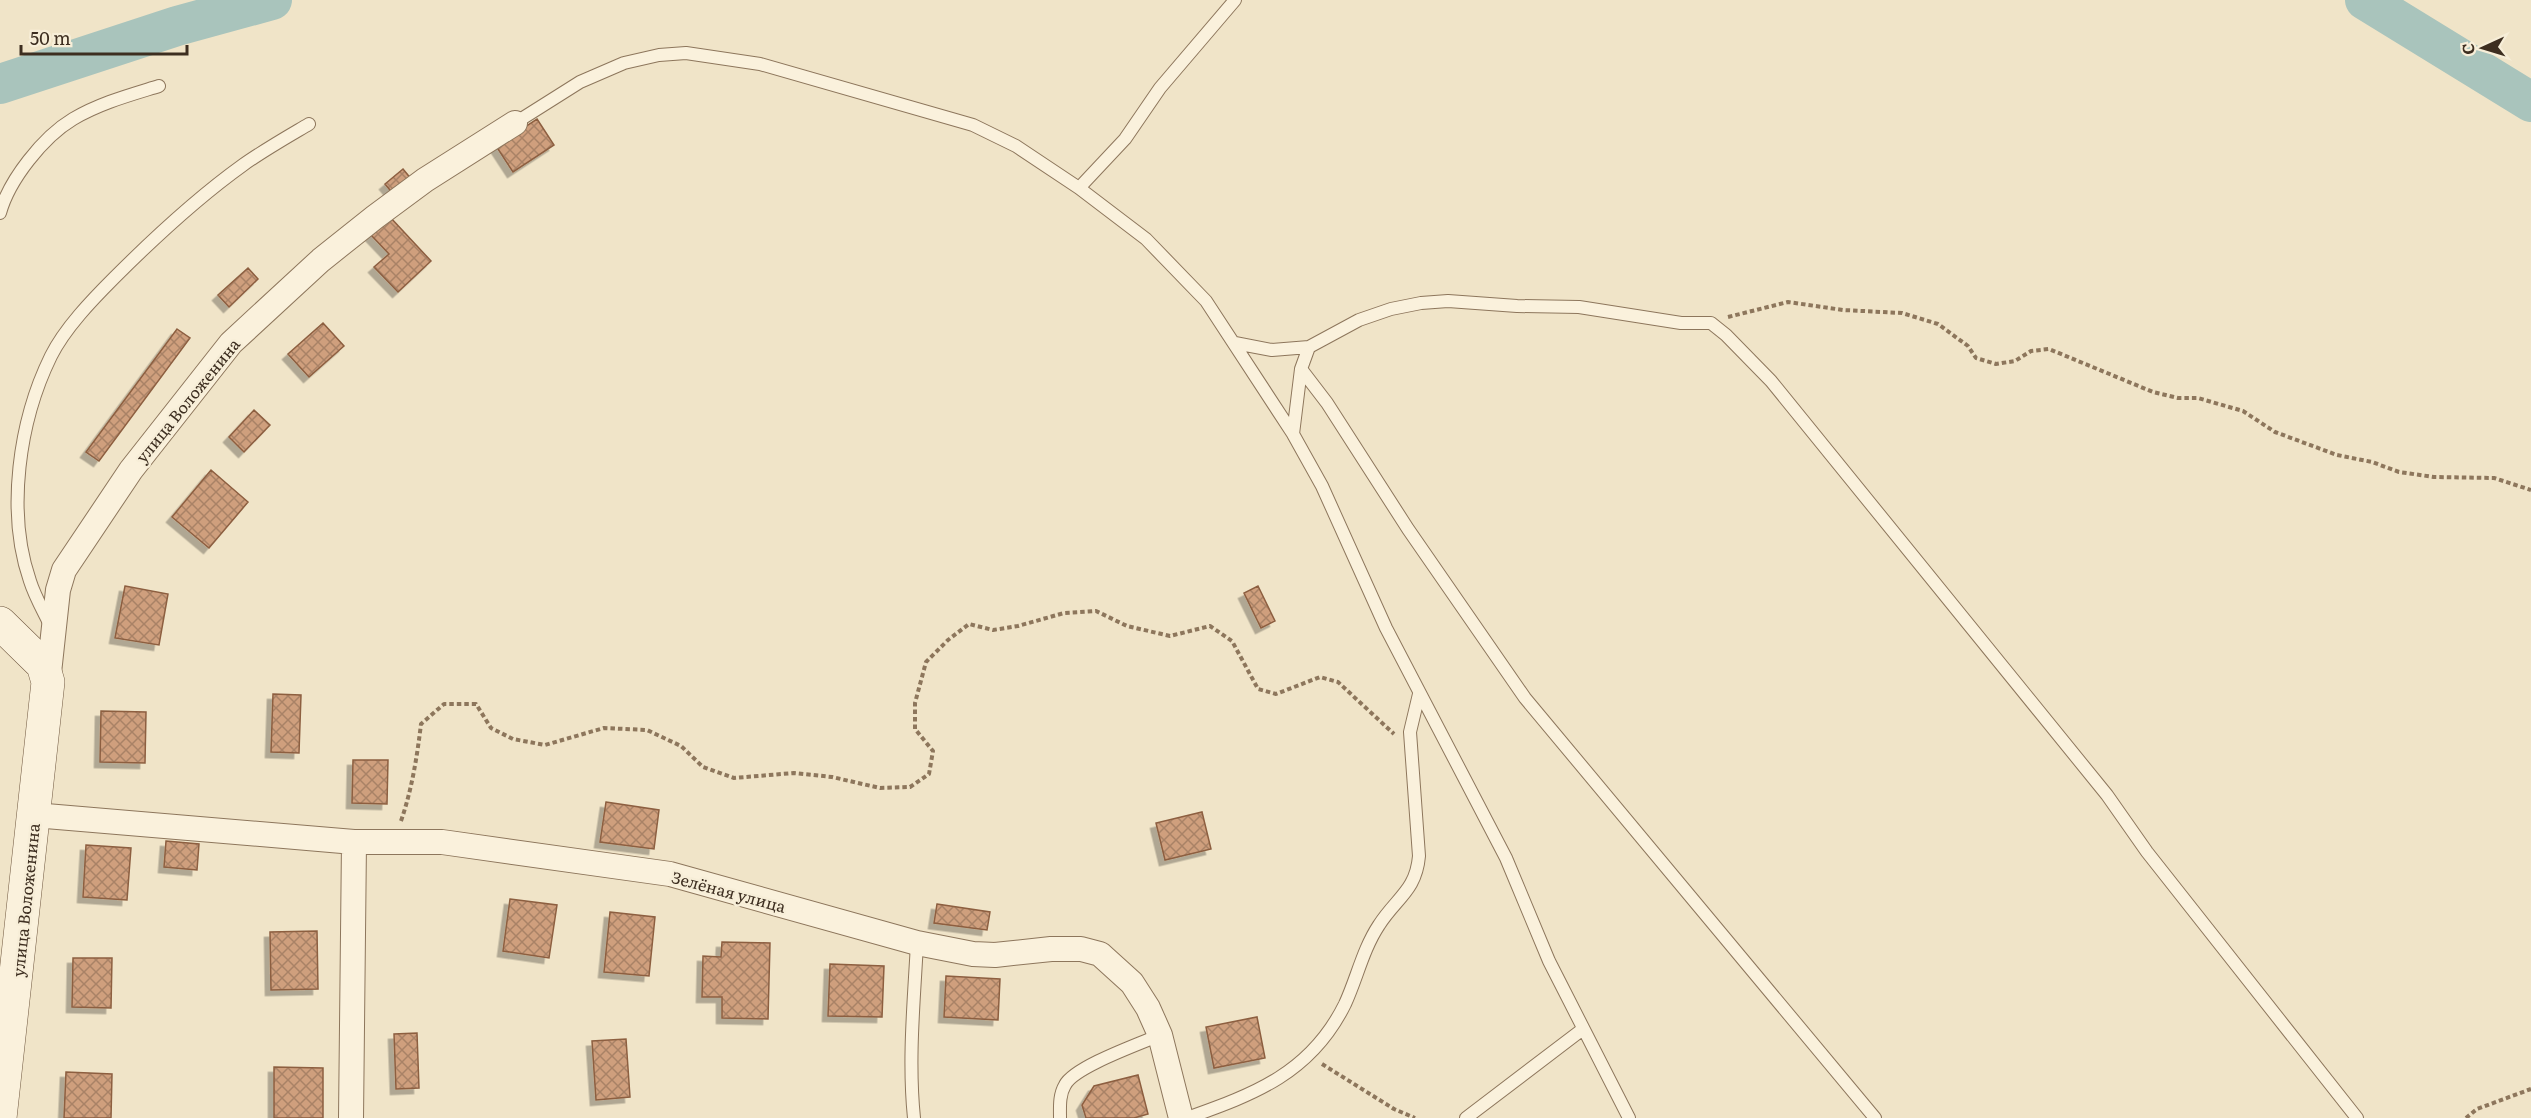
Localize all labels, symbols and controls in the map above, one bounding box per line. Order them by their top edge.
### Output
scale bar [21,18,188,56]
north arrow [2453,18,2513,78]
text: 50 m [30,24,71,51]
text: С [2455,43,2479,56]
street label: улица Воложенина [129,332,245,468]
street label: улица Воложенина [5,822,45,978]
street label: Зелёная улица [669,864,789,918]

